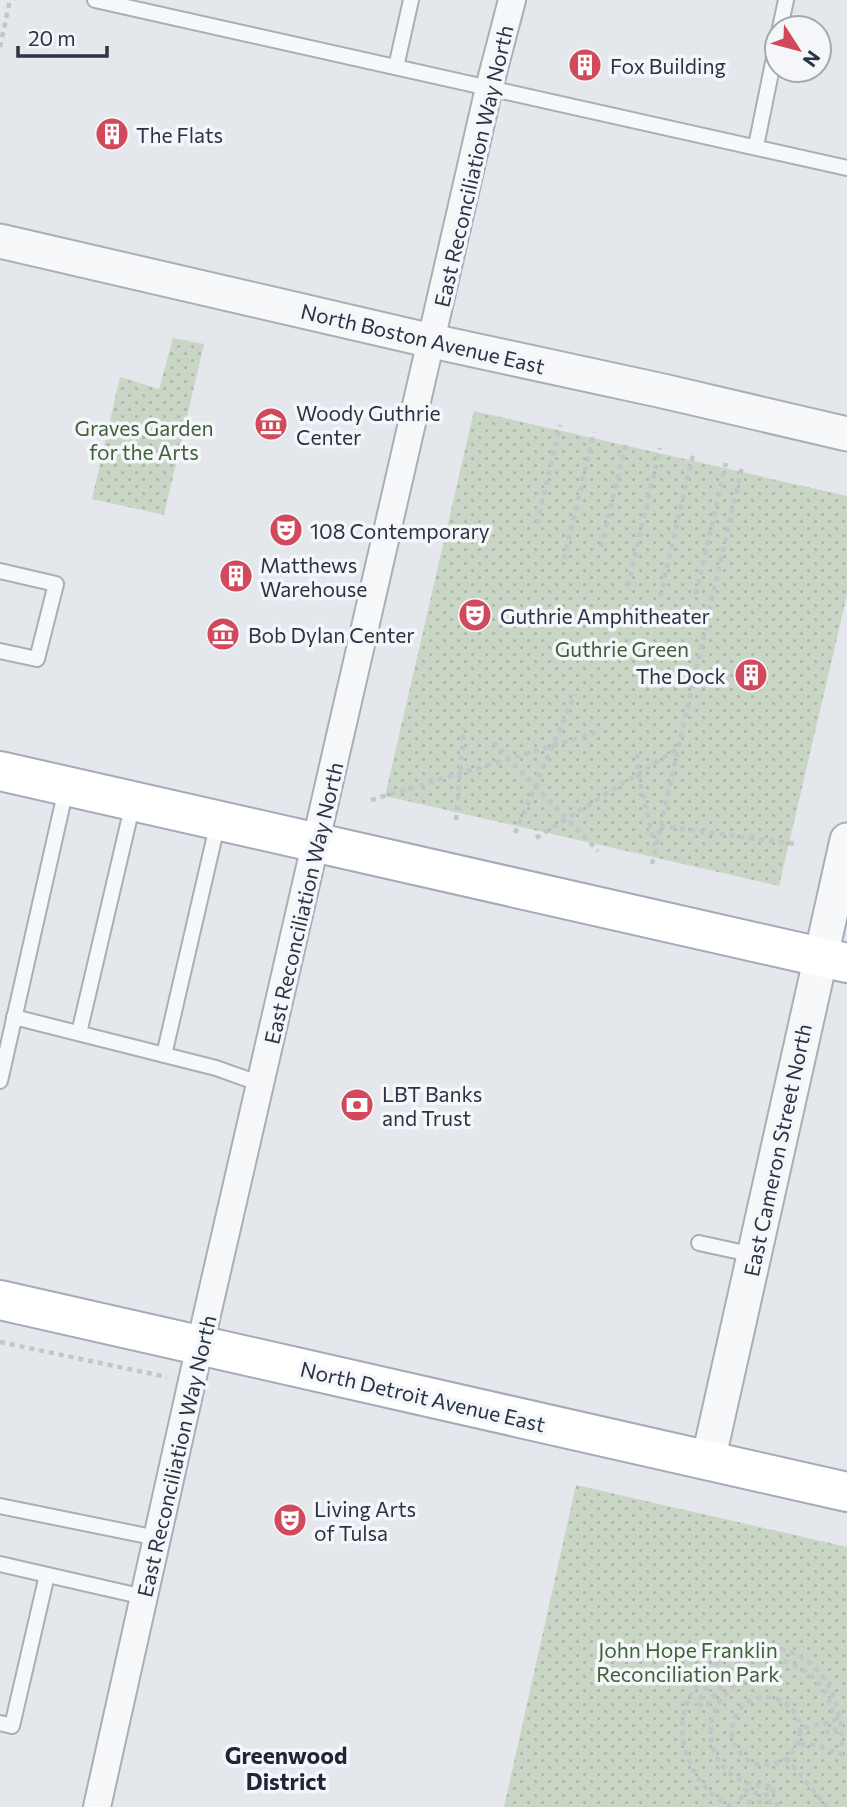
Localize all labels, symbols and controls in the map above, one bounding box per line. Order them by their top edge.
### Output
scale bar [18,14,107,58]
north arrow [763,14,833,84]
street label: East Reconciliation Way North [428,23,518,309]
text: 20 m [28,25,76,50]
building icon: Fox Building [566,46,604,84]
text: N [799,47,826,72]
place label: Fox Building [610,53,726,78]
building icon: The Flats [93,115,131,153]
place label: The Flats [136,122,223,147]
street label: North Boston Avenue East [299,298,547,378]
place label: Woody Guthrie Center [296,400,441,449]
museum icon: Woody Guthrie Center [252,405,290,443]
park label: Graves Garden for the Arts [74,415,214,464]
theatre icon: 108 Contemporary [267,511,305,549]
place label: 108 Contemporary [310,518,490,543]
place label: Matthews Warehouse [260,552,367,601]
building icon: Matthews Warehouse [217,557,255,595]
theatre icon: Guthrie Amphitheater [456,596,494,634]
place label: Guthrie Amphitheater [500,603,710,628]
museum icon: Bob Dylan Center [204,615,242,653]
place label: Bob Dylan Center [248,622,415,647]
park label: Guthrie Green [555,636,689,661]
building icon: The Dock [732,656,770,694]
place label: The Dock [636,663,726,688]
street label: East Reconciliation Way North [258,760,348,1046]
street label: East Cameron Street North [738,1021,816,1279]
place label: LBT Banks and Trust [382,1081,482,1130]
bank icon: LBT Banks and Trust [338,1086,376,1124]
street label: East Reconciliation Way North [131,1313,221,1599]
street label: North Detroit Avenue East [298,1356,548,1436]
place label: Living Arts of Tulsa [314,1496,416,1545]
theatre icon: Living Arts of Tulsa [271,1501,309,1539]
park label: John Hope Franklin Reconciliation Park [596,1637,780,1686]
district label: Greenwood District [225,1741,347,1795]

